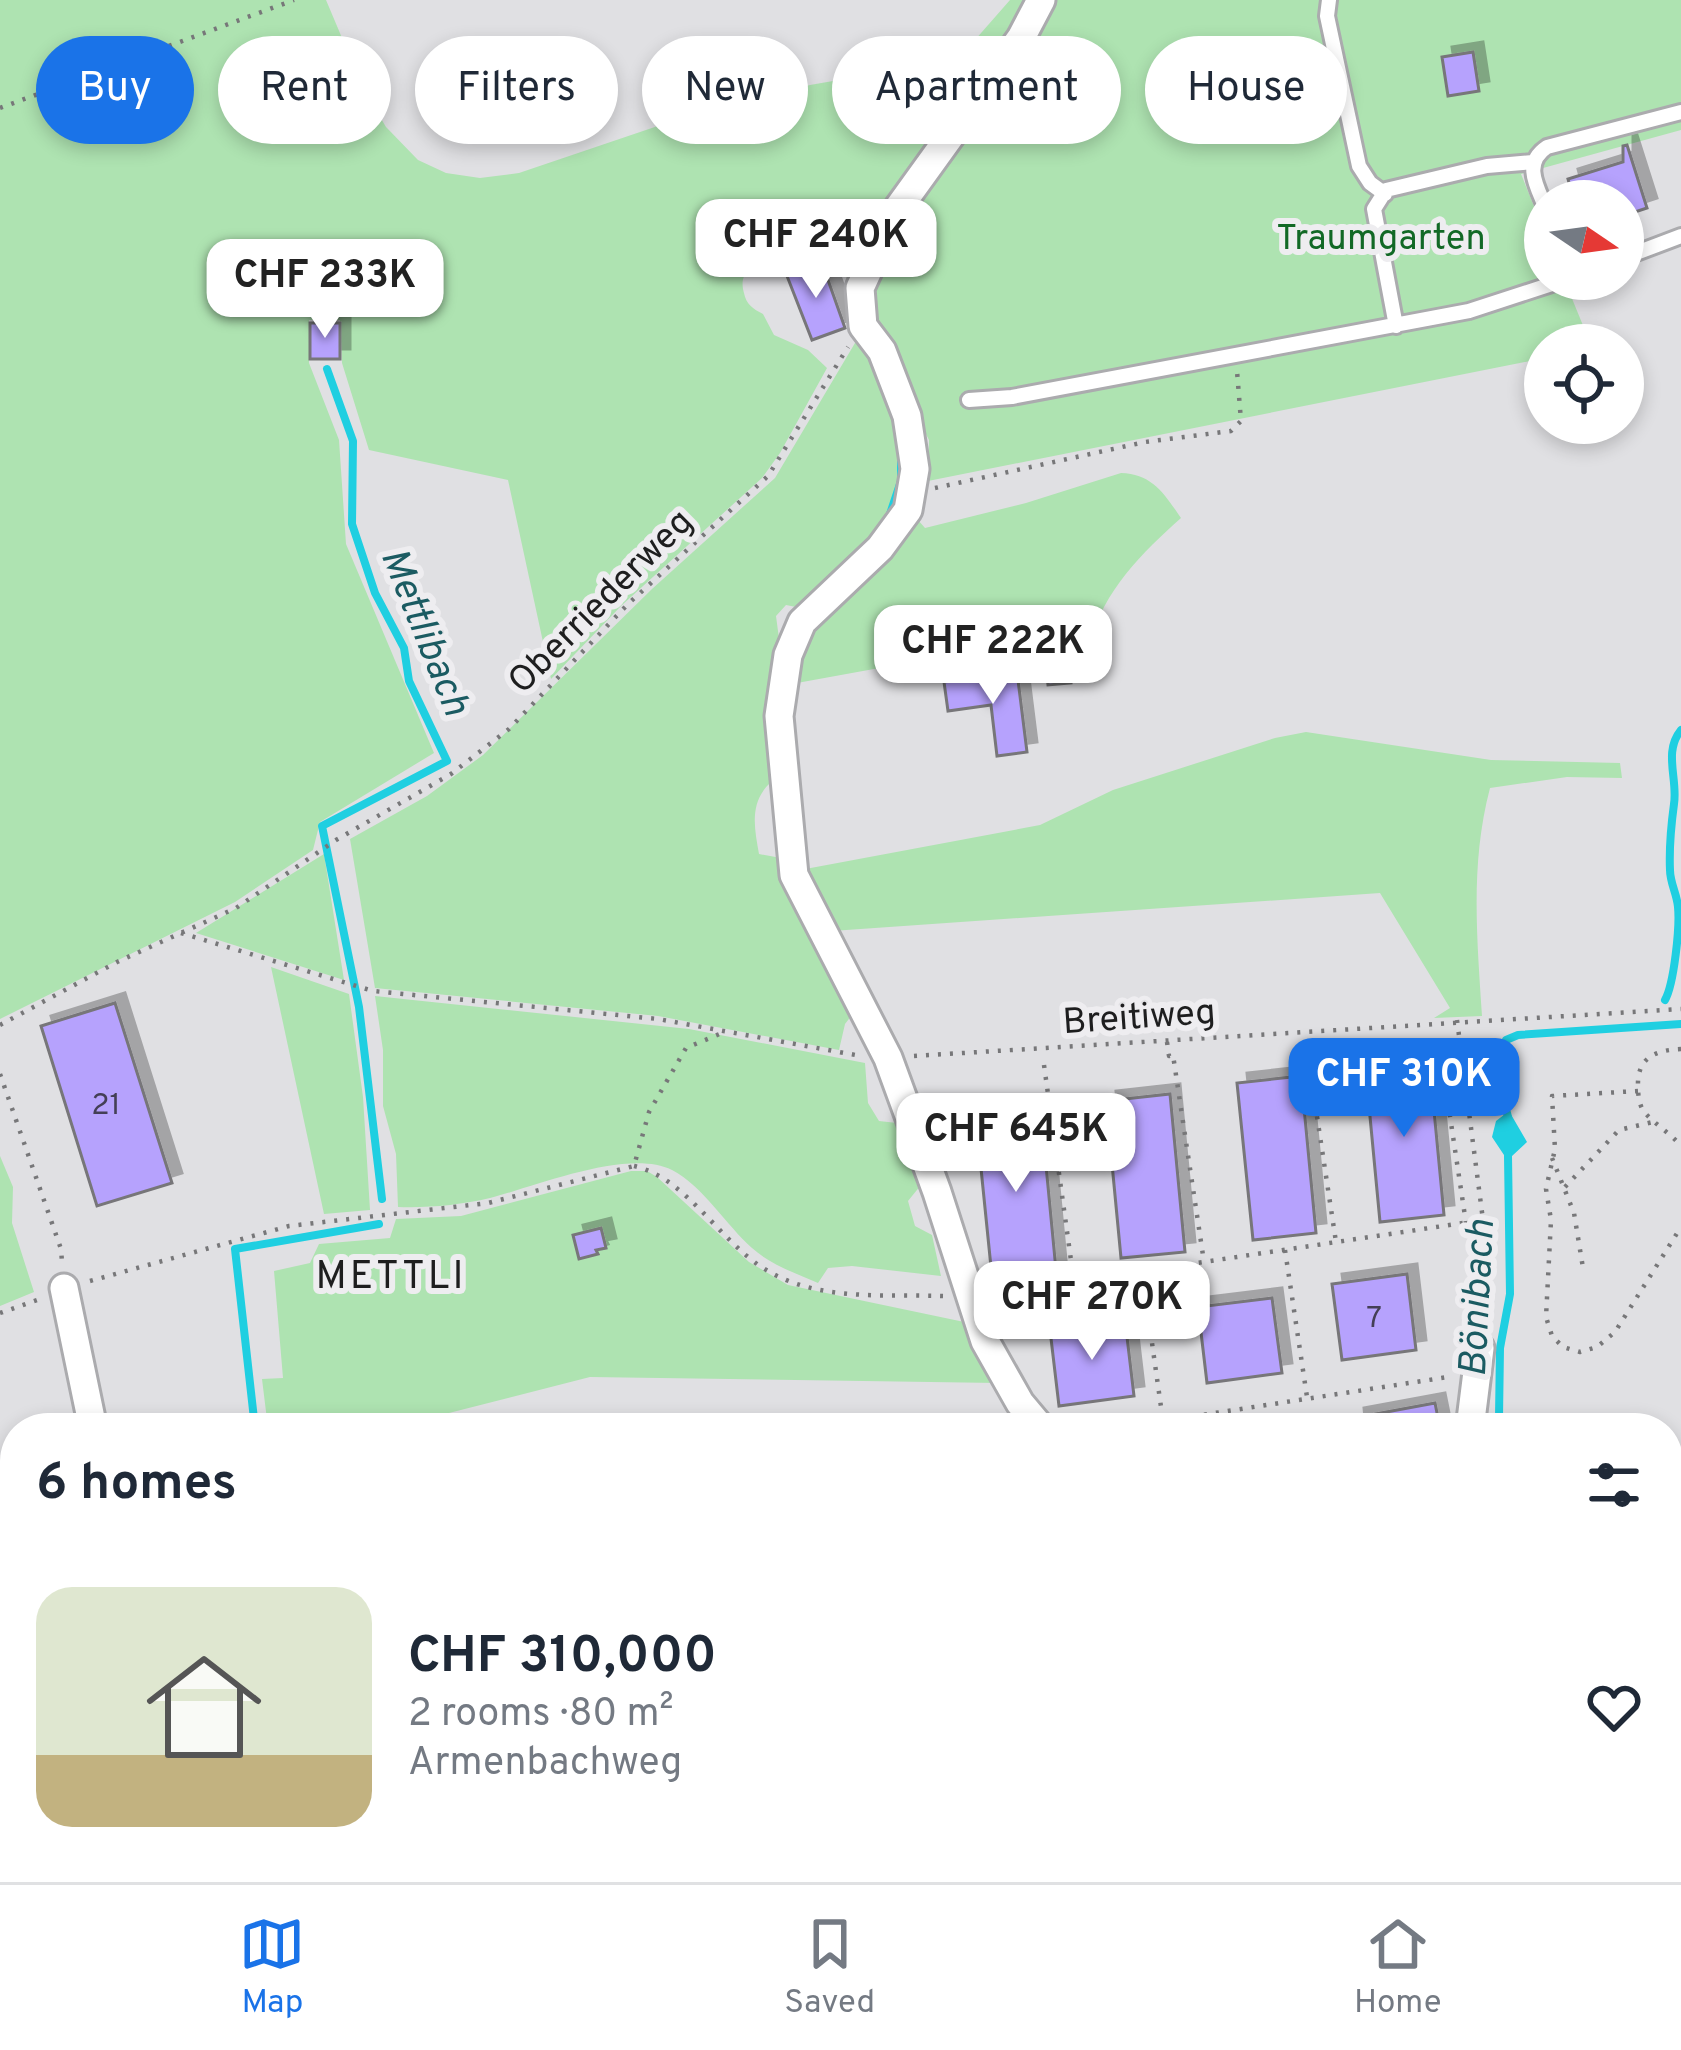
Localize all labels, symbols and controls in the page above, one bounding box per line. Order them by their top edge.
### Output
chip: Buy [36,36,194,144]
chip: Rent [218,36,391,144]
chip: Filters [415,36,618,144]
chip: New [642,36,808,144]
chip: Apartment [832,36,1121,144]
chip: House [1145,36,1347,144]
north arrow [1524,180,1644,300]
map controls [1524,180,1644,444]
pin: CHF 240K [692,199,940,301]
text: CHF 240K [723,213,909,262]
park label: Traumgarten [1276,217,1486,263]
pin: CHF 233K [201,239,449,341]
text: CHF 233K [234,253,416,302]
button: locate [1524,324,1644,444]
street label: Oberriederweg [500,501,704,705]
water label: Mettlibach [367,542,479,724]
pin: CHF 222K [869,605,1117,707]
text: CHF 222K [901,619,1085,668]
street label: Breitiweg [1061,991,1217,1047]
pin: CHF 310K [1280,1038,1528,1140]
text: CHF 310K [1316,1052,1492,1101]
house number: 21 [91,1088,121,1125]
pin: CHF 645K [892,1093,1140,1195]
text: CHF 645K [923,1107,1109,1156]
water label: Bönibach [1451,1218,1508,1378]
district label: METTLI [315,1254,467,1303]
pin: CHF 270K [968,1261,1216,1363]
text: CHF 270K [1001,1275,1183,1324]
house number: 7 [1366,1301,1382,1338]
icon: filters [1581,1452,1647,1518]
text: 6 homes [36,1453,237,1518]
text: CHF 310,000 [408,1626,717,1691]
icon: home [132,1635,276,1779]
icon: heart [1581,1674,1647,1740]
text: 2 rooms · 80 m² [408,1691,674,1740]
text: Armenbachweg [408,1740,682,1789]
tab: Map [239,1911,305,2025]
tab: Saved [784,1911,875,2025]
tab: Home [1354,1911,1442,2025]

